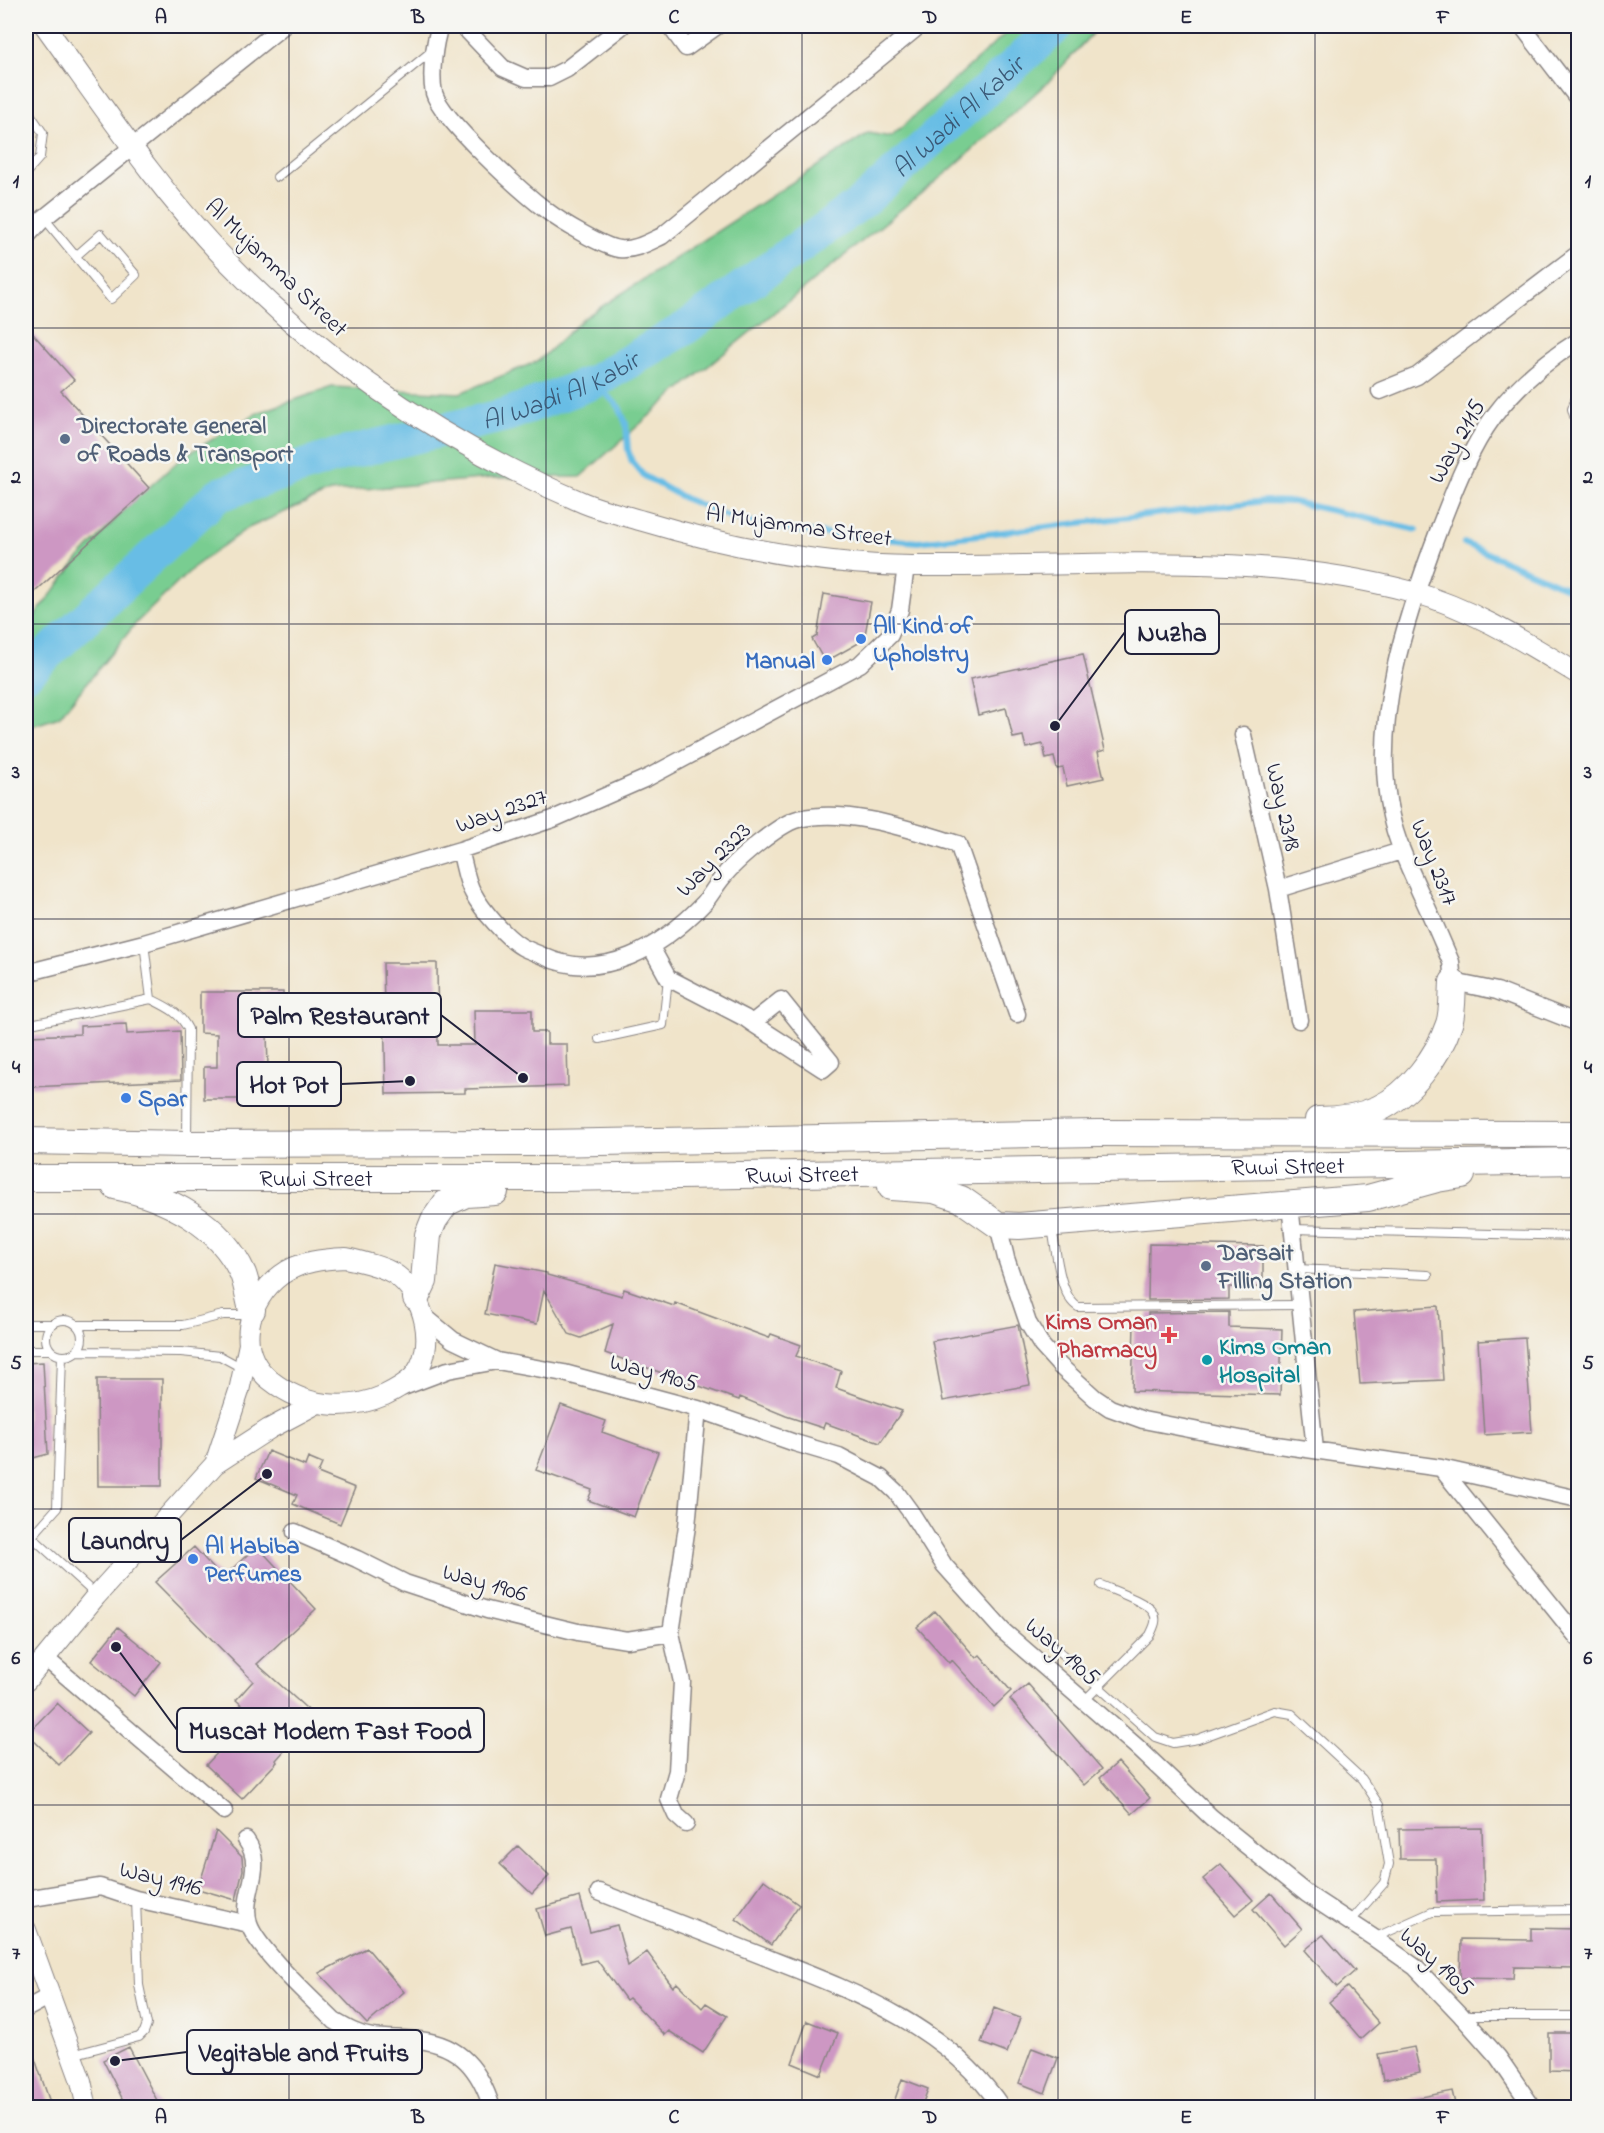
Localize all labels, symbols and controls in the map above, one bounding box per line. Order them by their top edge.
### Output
text: A [155,4,167,33]
text: B [410,4,425,33]
text: C [669,4,680,33]
text: D [922,4,937,33]
text: E [1180,4,1192,33]
text: F [1436,4,1450,33]
water label: Al Wadi Al Kabir [885,46,1036,189]
text: 1 [13,168,20,197]
text: 1 [1585,168,1592,197]
street label: Al Mujamma Street [196,191,355,347]
water label: Al Wadi Al Kabir [479,342,650,442]
street label: Way 2115 [1421,393,1497,491]
place label: Directorate General of Roads & Transport [76,410,294,473]
marker: Directorate General of Roads & Transport [58,432,72,446]
text: 2 [10,464,21,493]
text: 2 [1582,464,1593,493]
street label: Al Mujamma Street [703,497,894,558]
place label: All Kind of Upholstry [873,610,974,674]
callout: Nuzha [1125,610,1219,654]
text: Nuzha [1137,616,1207,654]
marker: All Kind of Upholstry [854,632,868,646]
place label: Manual [745,645,815,680]
marker: Manual [820,653,834,667]
text: 3 [11,759,20,788]
text: 3 [1583,759,1592,788]
street label: Way 2318 [1253,760,1309,855]
street label: Way 2327 [451,780,553,845]
street label: Way 2323 [669,815,761,907]
street label: Way 2317 [1399,815,1466,912]
callout: Palm Restaurant [238,993,441,1037]
text: Palm Restaurant [250,999,430,1037]
text: 4 [12,1054,21,1083]
text: 4 [1584,1054,1593,1083]
callout: Hot Pot [237,1062,341,1106]
text: Hot Pot [249,1068,329,1106]
place label: Spar [138,1083,187,1118]
marker: Spar [119,1091,133,1105]
street label: Ruwi Street [1231,1150,1345,1187]
street label: Ruwi Street [745,1158,859,1195]
street label: Ruwi Street [259,1163,373,1198]
place label: Darsait Filling Station [1217,1237,1352,1301]
marker: Darsait Filling Station [1199,1259,1213,1273]
place label: Kims Oman Pharmacy [1045,1306,1157,1370]
marker: Kims Oman Pharmacy [1162,1328,1176,1342]
place label: Kims Oman Hospital [1219,1331,1331,1394]
street label: Way 1905 [605,1346,702,1404]
text: 5 [10,1350,22,1379]
text: 5 [1582,1350,1594,1379]
marker: Kims Oman Hospital [1200,1353,1214,1367]
callout: Laundry [69,1518,181,1562]
text: Laundry [81,1524,169,1562]
place label: Al Habiba Perfumes [205,1530,302,1593]
marker: Al Habiba Perfumes [186,1552,200,1566]
street label: Way 1906 [438,1556,531,1614]
street label: Way 1905 [1015,1610,1107,1697]
text: 6 [12,1645,21,1674]
text: 6 [1584,1645,1593,1674]
callout: Muscat Modern Fast Food [177,1708,484,1752]
text: Muscat Modern Fast Food [188,1714,472,1752]
street label: Way 1916 [115,1853,206,1909]
street label: Way 1905 [1390,1920,1481,2007]
text: 7 [12,1940,21,1969]
text: 7 [1584,1940,1593,1969]
callout: Vegitable and Fruits [187,2030,422,2074]
text: Vegitable and Fruits [198,2036,409,2075]
text: A [155,2104,167,2133]
text: B [410,2104,425,2133]
text: C [669,2104,680,2133]
text: D [922,2104,937,2133]
text: E [1180,2104,1192,2133]
text: F [1436,2104,1450,2133]

